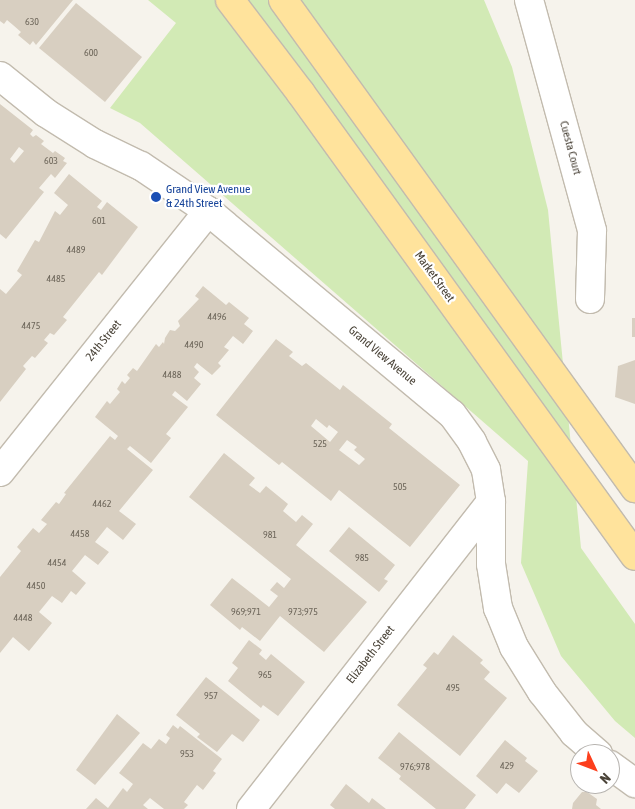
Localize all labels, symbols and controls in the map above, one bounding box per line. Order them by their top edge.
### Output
house number: 630 [25,16,39,28]
house number: 600 [84,47,98,59]
street label: Cuesta Court [556,119,584,177]
house number: 603 [44,155,58,167]
place label: Grand View Avenue & 24th Street [166,183,250,211]
marker: Grand View Avenue & 24th Street [150,191,162,203]
house number: 601 [92,215,106,227]
house number: 4489 [67,244,85,256]
street label: Market Street [411,249,457,305]
house number: 4485 [47,273,65,285]
house number: 4496 [208,311,226,323]
street label: 24th Street [83,318,125,364]
house number: 4475 [22,320,40,332]
street label: Grand View Avenue [345,323,419,389]
house number: 4490 [185,339,203,351]
house number: 4488 [163,369,181,381]
house number: 525 [313,438,327,450]
house number: 505 [393,481,407,493]
house number: 4462 [93,498,111,510]
house number: 4458 [71,528,89,540]
house number: 981 [263,529,277,541]
house number: 985 [355,552,369,564]
house number: 4454 [48,557,66,569]
house number: 4450 [27,580,45,592]
house number: 969;971 [231,606,261,618]
house number: 973;975 [288,606,318,618]
house number: 4448 [14,612,32,624]
street label: Elizabeth Street [344,623,398,687]
house number: 965 [258,669,272,681]
house number: 495 [446,682,460,694]
house number: 957 [204,690,218,702]
north arrow [570,744,620,794]
house number: 953 [180,748,194,760]
house number: 429 [500,760,514,772]
house number: 976;978 [400,761,430,773]
text: N [597,770,614,787]

